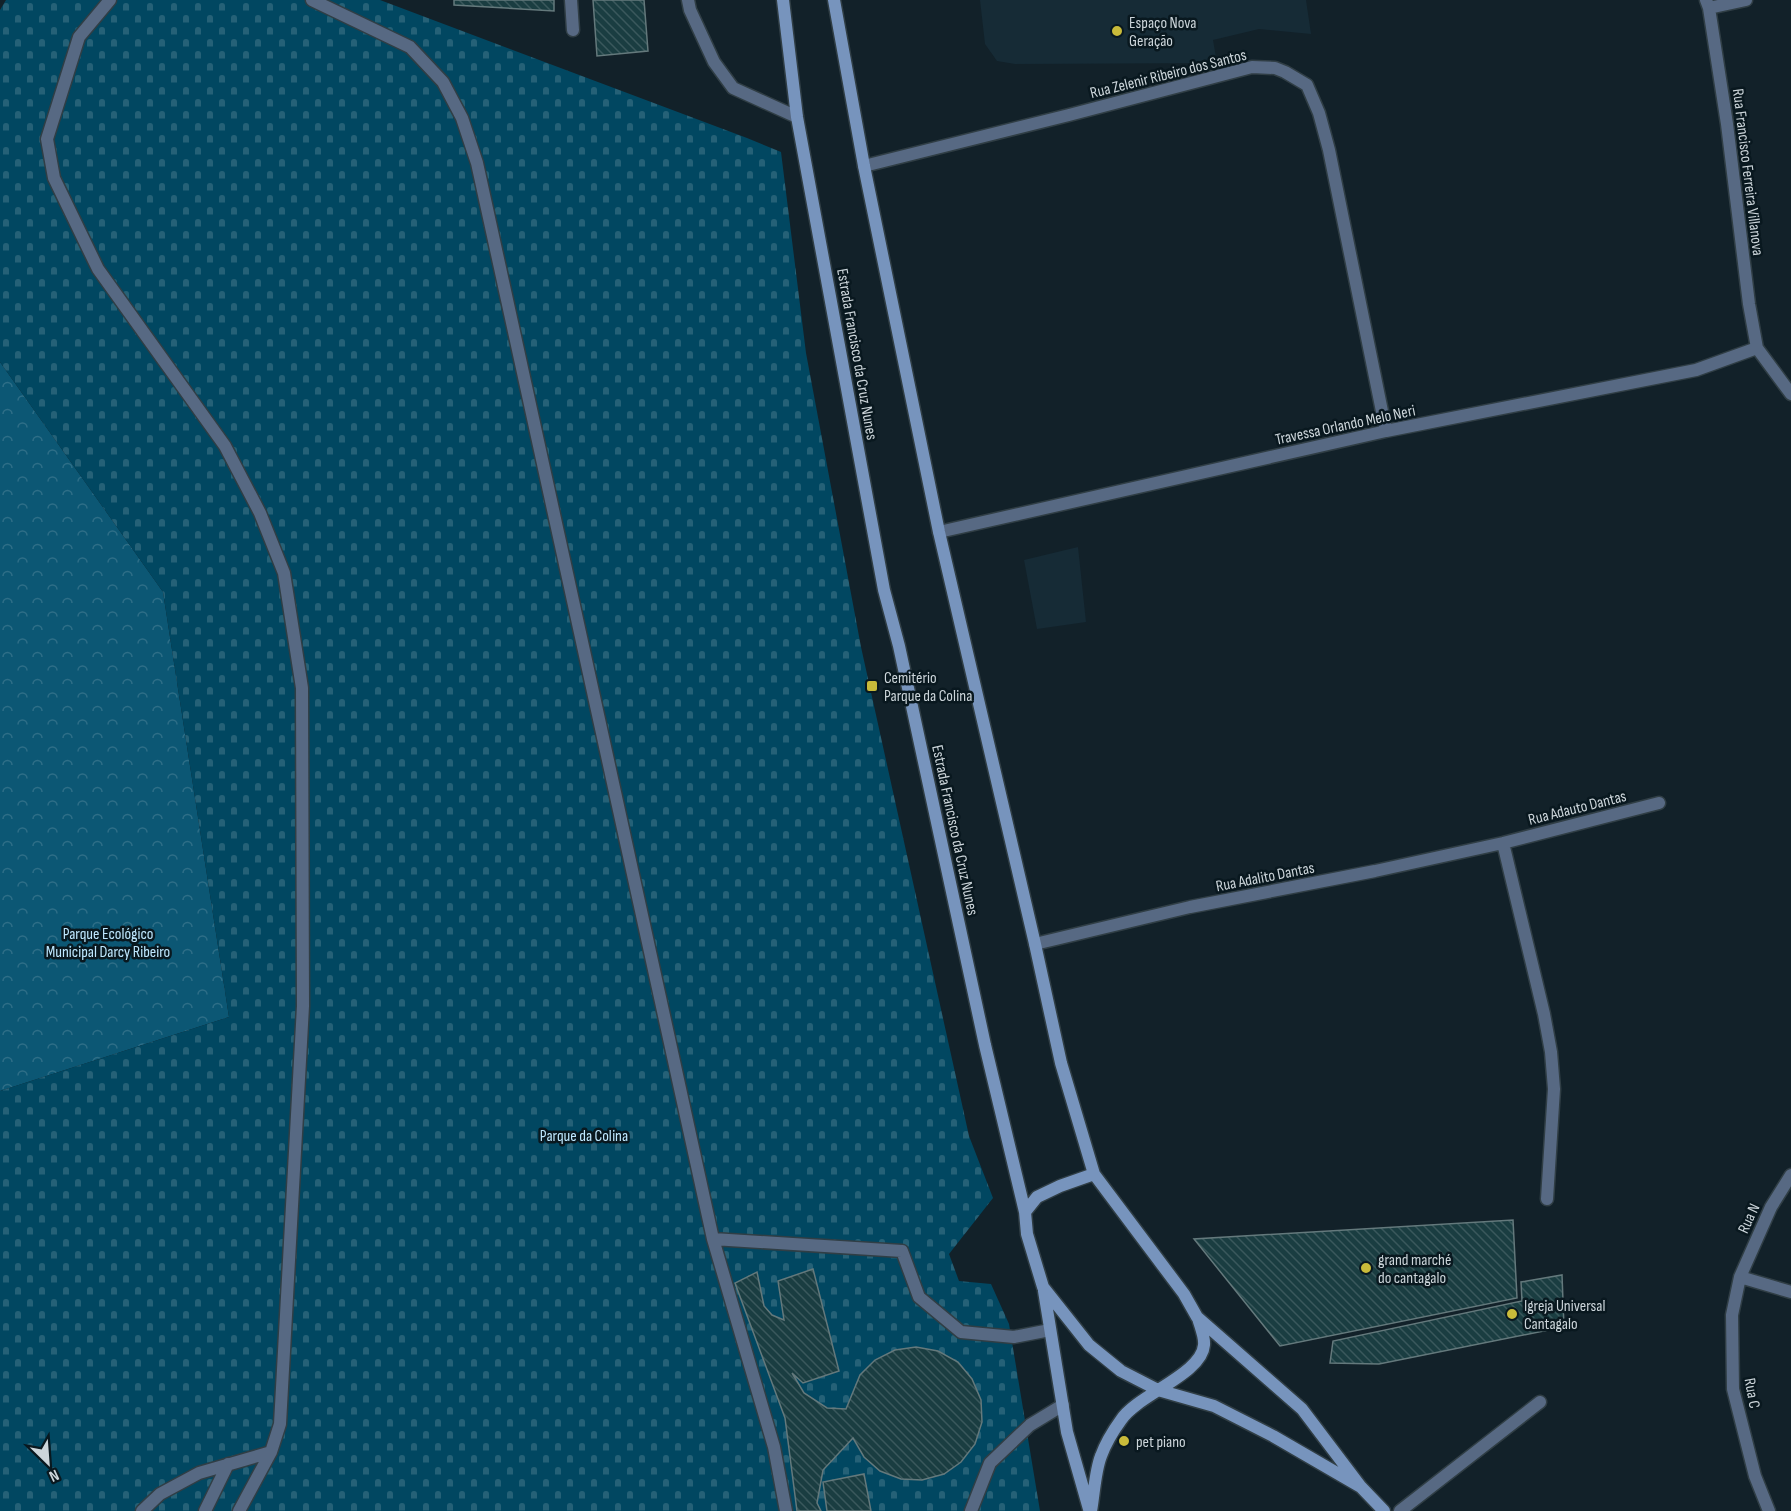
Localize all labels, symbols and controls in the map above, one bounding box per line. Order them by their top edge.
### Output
place label: Espaço Nova Geração [1129,14,1196,51]
marker: Espaço Nova Geração [1110,24,1124,38]
street label: Rua Zelenir Ribeiro dos Santos [1088,46,1249,103]
street label: Rua Francisco Ferreira Villanova [1728,88,1767,257]
street label: Estrada Francisco da Cruz Nunes [832,267,881,442]
street label: Travessa Orlando Melo Neri [1274,401,1417,450]
place label: Cemitério Parque da Colina [884,669,972,706]
marker: Cemitério Parque da Colina [865,679,879,693]
street label: Estrada Francisco da Cruz Nunes [927,743,982,917]
street label: Rua Adauto Dantas [1526,787,1629,830]
street label: Rua Adalito Dantas [1214,859,1316,896]
park label: Parque Ecológico Municipal Darcy Ribeiro [46,925,170,962]
park label: Parque da Colina [540,1127,628,1146]
street label: Rua N [1734,1201,1765,1237]
place label: grand marché do cantagalo [1378,1251,1451,1288]
marker: grand marché do cantagalo [1359,1261,1373,1275]
place label: Igreja Universal Cantagalo [1524,1297,1605,1334]
marker: Igreja Universal Cantagalo [1505,1307,1519,1321]
street label: Rua C [1740,1377,1764,1410]
north arrow [18,1433,78,1493]
place label: pet piano [1136,1433,1186,1452]
marker: pet piano [1117,1434,1131,1448]
text: N [46,1465,62,1486]

